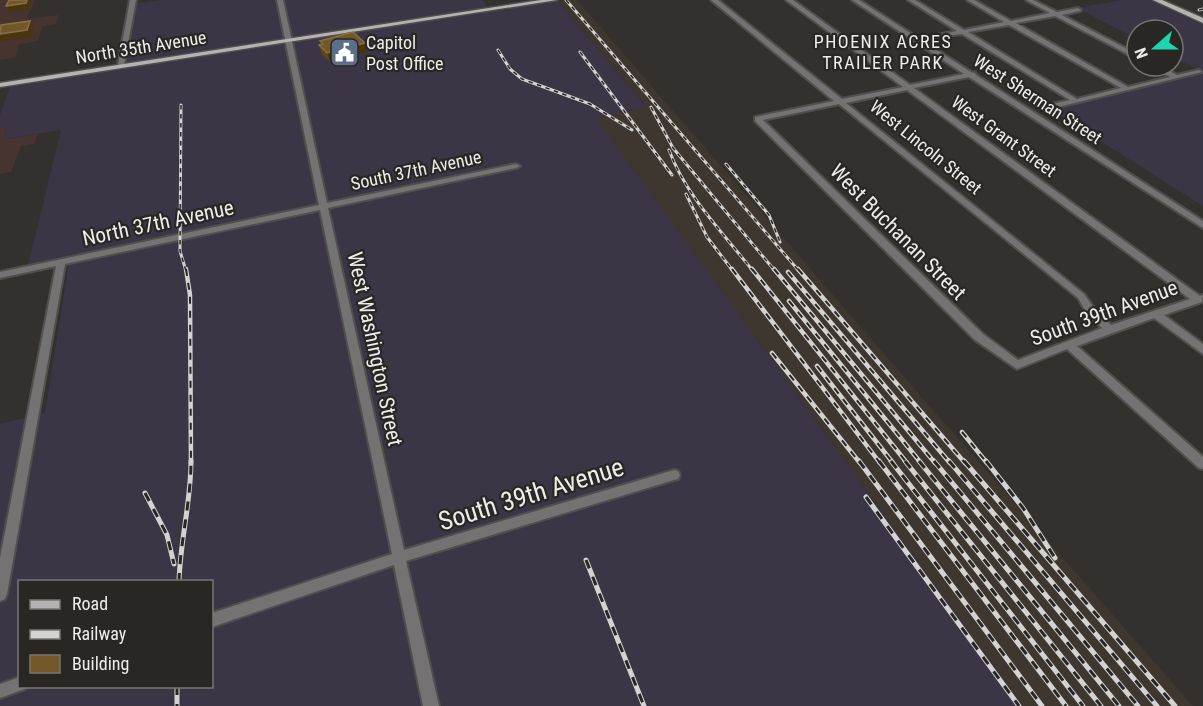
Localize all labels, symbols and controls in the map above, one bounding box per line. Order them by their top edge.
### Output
north arrow [1125,18,1185,78]
street label: North 35th Avenue [74,26,208,68]
district label: PHOENIX ACRES TRAILER PARK [814,31,952,73]
place label: Capitol Post Office [366,32,444,74]
public building icon: Capitol Post Office [329,36,361,68]
text: N [1131,45,1152,61]
street label: West Sherman Street [970,50,1106,148]
street label: West Grant Street [948,91,1060,181]
street label: West Lincoln Street [866,96,986,198]
street label: South 37th Avenue [349,146,483,194]
street label: West Buchanan Street [825,159,971,305]
street label: North 37th Avenue [80,195,236,251]
street label: West Washington Street [343,250,407,448]
street label: South 39th Avenue [1027,275,1181,351]
street label: South 39th Avenue [435,452,627,536]
legend [18,580,213,688]
text: Road [72,593,108,614]
text: Railway [72,623,127,644]
text: Building [72,653,129,674]

